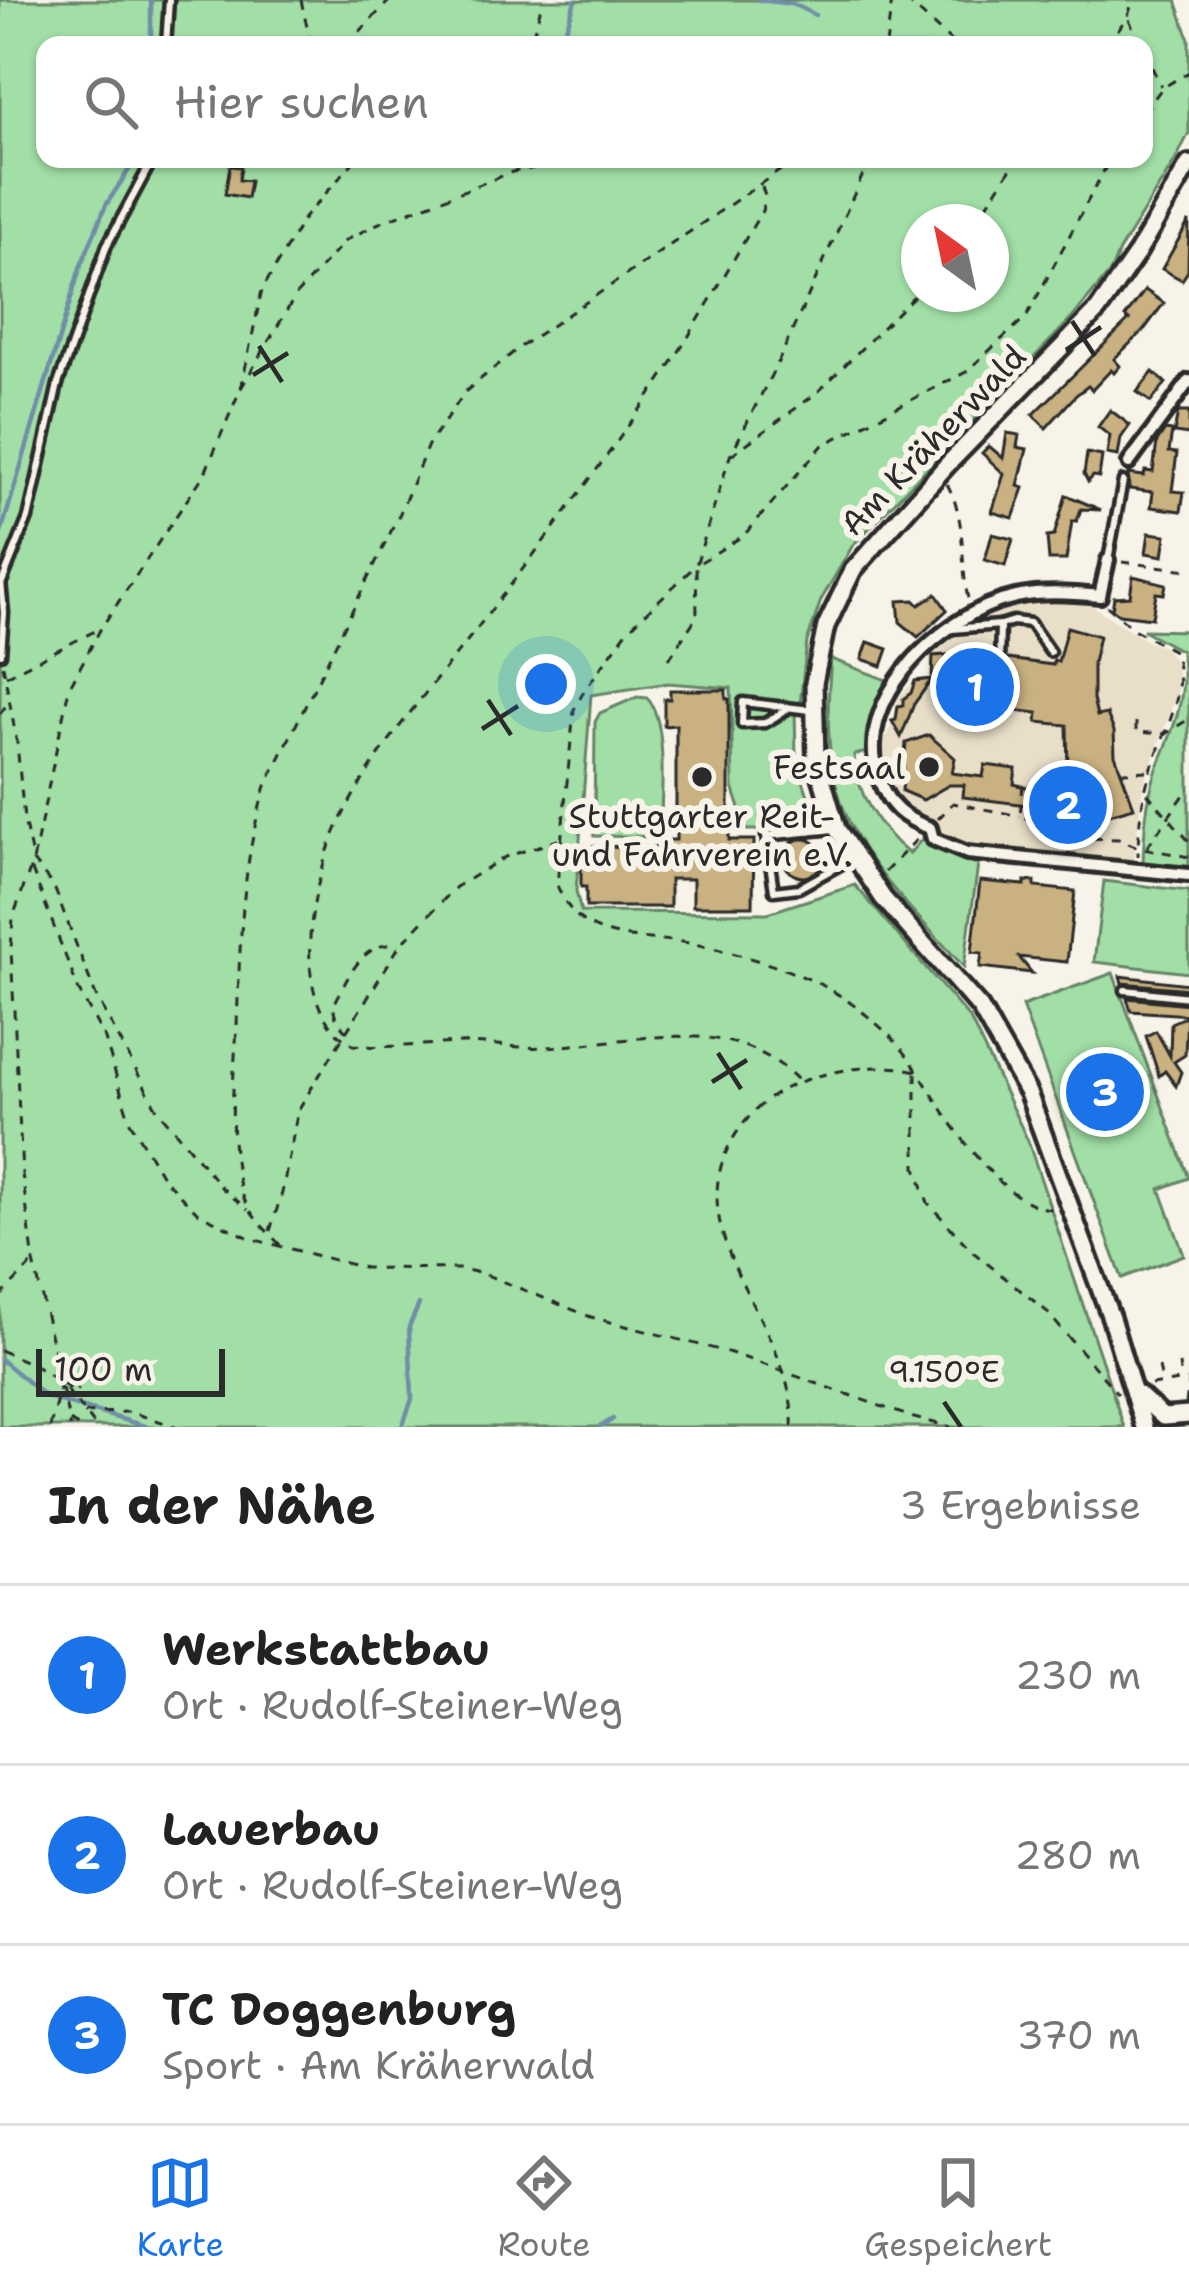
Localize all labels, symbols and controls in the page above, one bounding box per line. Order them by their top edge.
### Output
search box [36,36,1153,168]
icon: search [78,69,144,135]
text: Hier suchen [174,72,429,132]
north arrow [901,204,1009,312]
street label: Am Kräherwald [830,335,1036,545]
pin: 1 [936,642,1014,732]
your location [516,654,576,714]
place label: Festsaal [773,745,905,790]
marker: Festsaal [916,754,942,780]
pin: 2 [1029,760,1107,850]
marker: Stuttgarter Reit- und Fahrverein e.V. [689,764,715,790]
place label: Stuttgarter Reit- und Fahrverein e.V. [552,794,852,877]
pin: 3 [1066,1047,1144,1137]
scale bar [36,1343,225,1396]
text: 100 m [54,1347,153,1392]
text: 9.150°E [888,1351,1000,1392]
text: In der Nähe [48,1471,376,1539]
text: 3 Ergebnisse [900,1479,1141,1531]
text: Werkstattbau [162,1619,490,1679]
text: 1 [78,1649,96,1701]
text: 230 m [1015,1649,1141,1701]
text: Ort · Rudolf-Steiner-Weg [162,1679,623,1731]
text: Lauerbau [162,1799,380,1859]
text: 2 [73,1829,101,1881]
text: 280 m [1014,1829,1141,1881]
text: Ort · Rudolf-Steiner-Weg [162,1859,623,1911]
text: TC Doggenburg [162,1979,516,2039]
text: 3 [73,2009,101,2061]
text: 370 m [1016,2009,1141,2061]
text: Sport · Am Kräherwald [162,2039,595,2091]
tab: Karte [137,2150,224,2267]
tab: Route [498,2150,591,2267]
tab: Gespeichert [864,2150,1052,2267]

